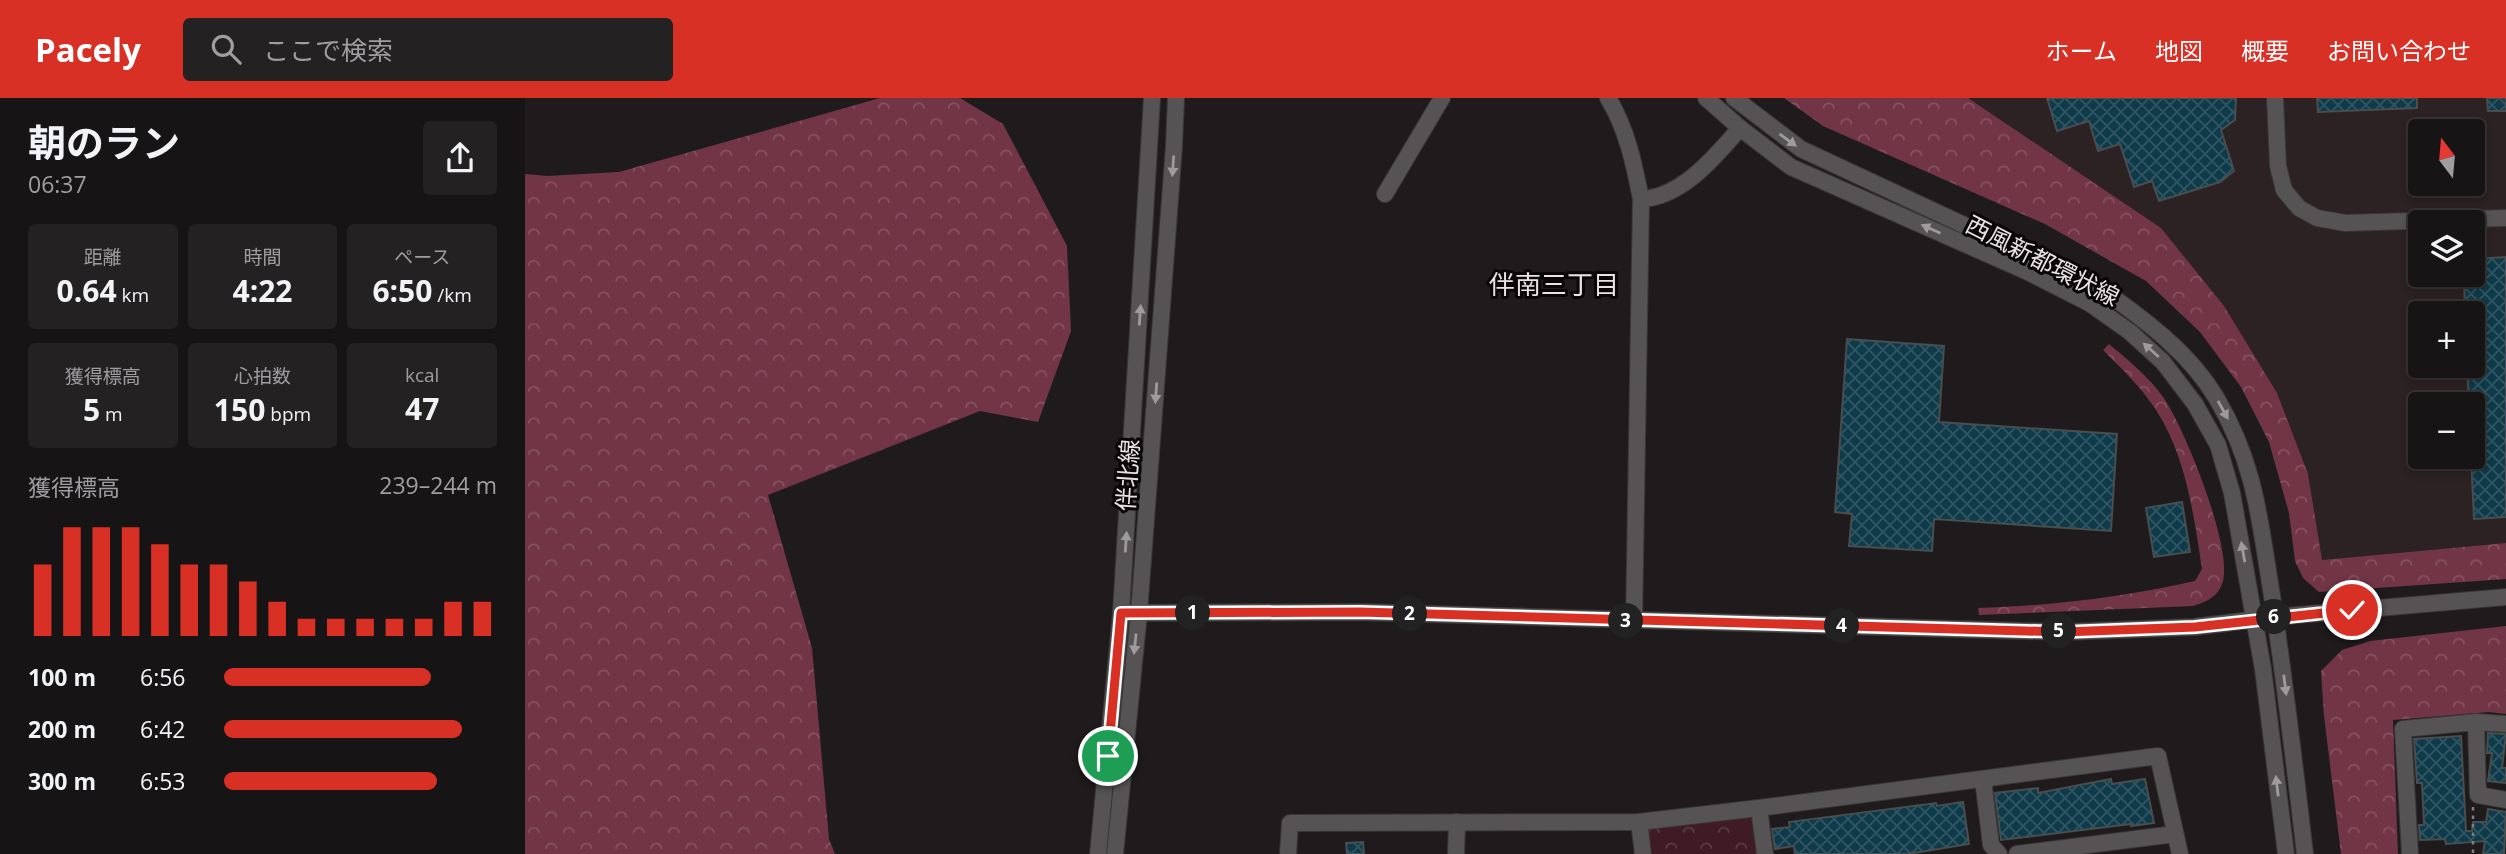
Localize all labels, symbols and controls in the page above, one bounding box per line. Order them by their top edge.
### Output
search box [183,18,673,81]
text: Pacely [35,27,141,72]
icon: search [207,30,245,68]
text: ここで検索 [263,32,393,68]
text: ホーム [2046,34,2117,67]
text: 地図 [2155,34,2203,67]
text: 概要 [2241,34,2289,67]
text: お問い合わせ [2327,34,2471,67]
text: 朝のラン [28,116,180,168]
north arrow [2408,119,2485,196]
map controls [2408,119,2485,469]
button: share [423,121,497,195]
one-way arrow [1779,132,1797,146]
one-way arrow [1167,155,1178,177]
text: 06:37 [28,168,87,200]
street label: 西風新都環状線 [1961,207,2125,313]
button: layers [2408,210,2485,287]
one-way arrow [1921,223,1941,235]
text: 距離 [84,244,122,270]
text: 時間 [243,244,282,270]
text: ペース [394,244,450,270]
district label: 伴南三丁目 [1489,266,1619,302]
text: 0.64 [57,270,117,311]
text: 4:22 [232,270,293,311]
text: 6:50 [372,270,432,311]
text: km [117,282,149,308]
text: /km [432,282,472,308]
button: + [2408,301,2485,378]
one-way arrow [1134,304,1145,326]
one-way arrow [2142,343,2159,358]
text: kcal [405,362,439,388]
text: 獲得標高 [65,363,141,389]
text: 心拍数 [234,363,291,389]
one-way arrow [1150,382,1161,404]
text: 47 [405,388,439,429]
text: 5 [83,389,100,430]
text: 150 [214,389,265,430]
button: − [2408,392,2485,469]
text: m [100,401,123,427]
text: bpm [265,401,311,427]
one-way arrow [2217,401,2229,421]
street label: 伴北線 [1108,438,1146,512]
text: 239–244 m [379,469,497,501]
text: 獲得標高 [28,471,120,503]
one-way arrow [1120,531,1131,553]
one-way arrow [2237,541,2248,563]
pin [2322,580,2382,640]
icon: check [2333,591,2371,629]
pin: 1 [1175,596,1211,630]
pin: 2 [1393,596,1428,632]
text: 1 [1187,599,1198,625]
text: 2 [1404,600,1415,626]
pin: 6 [2257,600,2291,634]
pin: 3 [1609,603,1643,638]
text: 6 [2268,603,2279,629]
text: 3 [1620,607,1631,633]
pin: 4 [1825,608,1859,644]
text: 4 [1836,612,1847,638]
pin: 5 [2041,614,2077,648]
text: 5 [2053,617,2064,643]
one-way arrow [1130,633,1141,655]
text: 100 m [28,661,96,693]
text: 6:56 [140,661,186,693]
one-way arrow [2279,674,2290,696]
text: 200 m [28,713,96,745]
text: 6:42 [140,713,186,745]
pin [1078,726,1138,786]
icon: arrive [1089,737,1127,775]
text: 300 m [28,765,96,797]
text: 6:53 [140,765,186,797]
one-way arrow [2272,775,2283,797]

